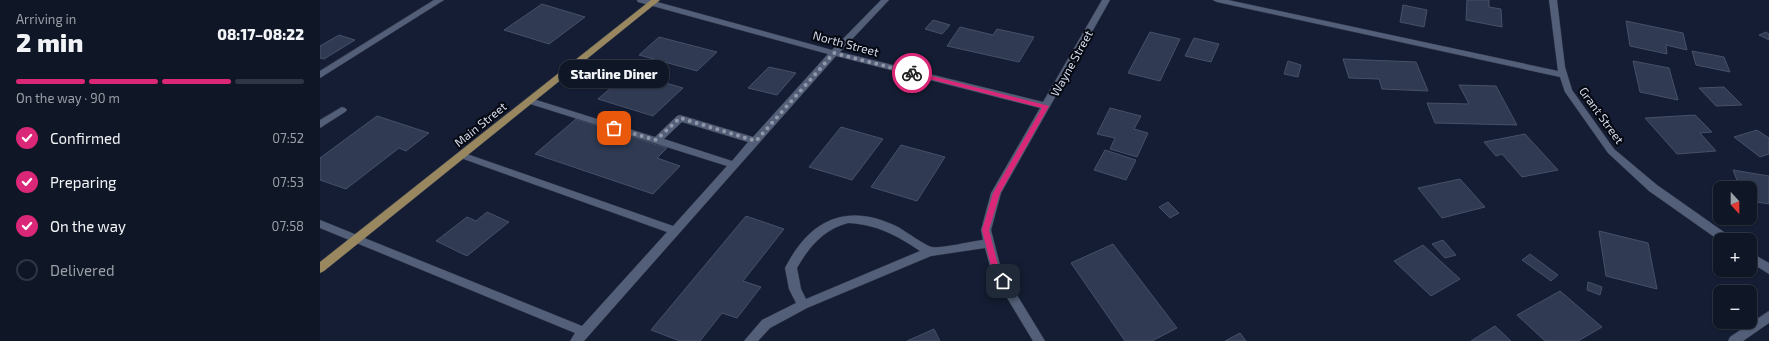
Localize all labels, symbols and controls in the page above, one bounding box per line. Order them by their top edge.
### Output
text: Arriving in [16,11,76,27]
text: 08:17–08:22 [217,25,304,43]
text: 2 min [16,26,83,57]
street label: North Street [812,27,881,59]
street label: Wayne Street [1047,27,1095,99]
courier [892,53,932,93]
callout: Starline Diner [559,60,669,88]
icon: bike [901,62,923,84]
text: Starline Diner [570,66,658,82]
street label: Grant Street [1577,84,1627,146]
text: On the way · 90 m [16,90,120,106]
street label: Main Street [451,98,509,149]
pin [597,111,631,145]
icon: bag [603,117,625,139]
icon: check [16,127,38,149]
text: Confirmed [50,129,121,147]
text: 07:52 [272,130,304,146]
icon: check [16,171,38,193]
text: Preparing [50,173,116,191]
text: 07:53 [272,174,304,190]
north arrow [1713,181,1757,225]
map controls [1713,181,1757,329]
icon: check [16,215,38,237]
text: On the way [50,217,126,235]
text: 07:58 [272,218,304,234]
button: + [1713,233,1757,277]
text: Delivered [50,261,115,279]
pin [986,264,1020,298]
icon: home [992,270,1014,292]
button: − [1713,285,1757,329]

